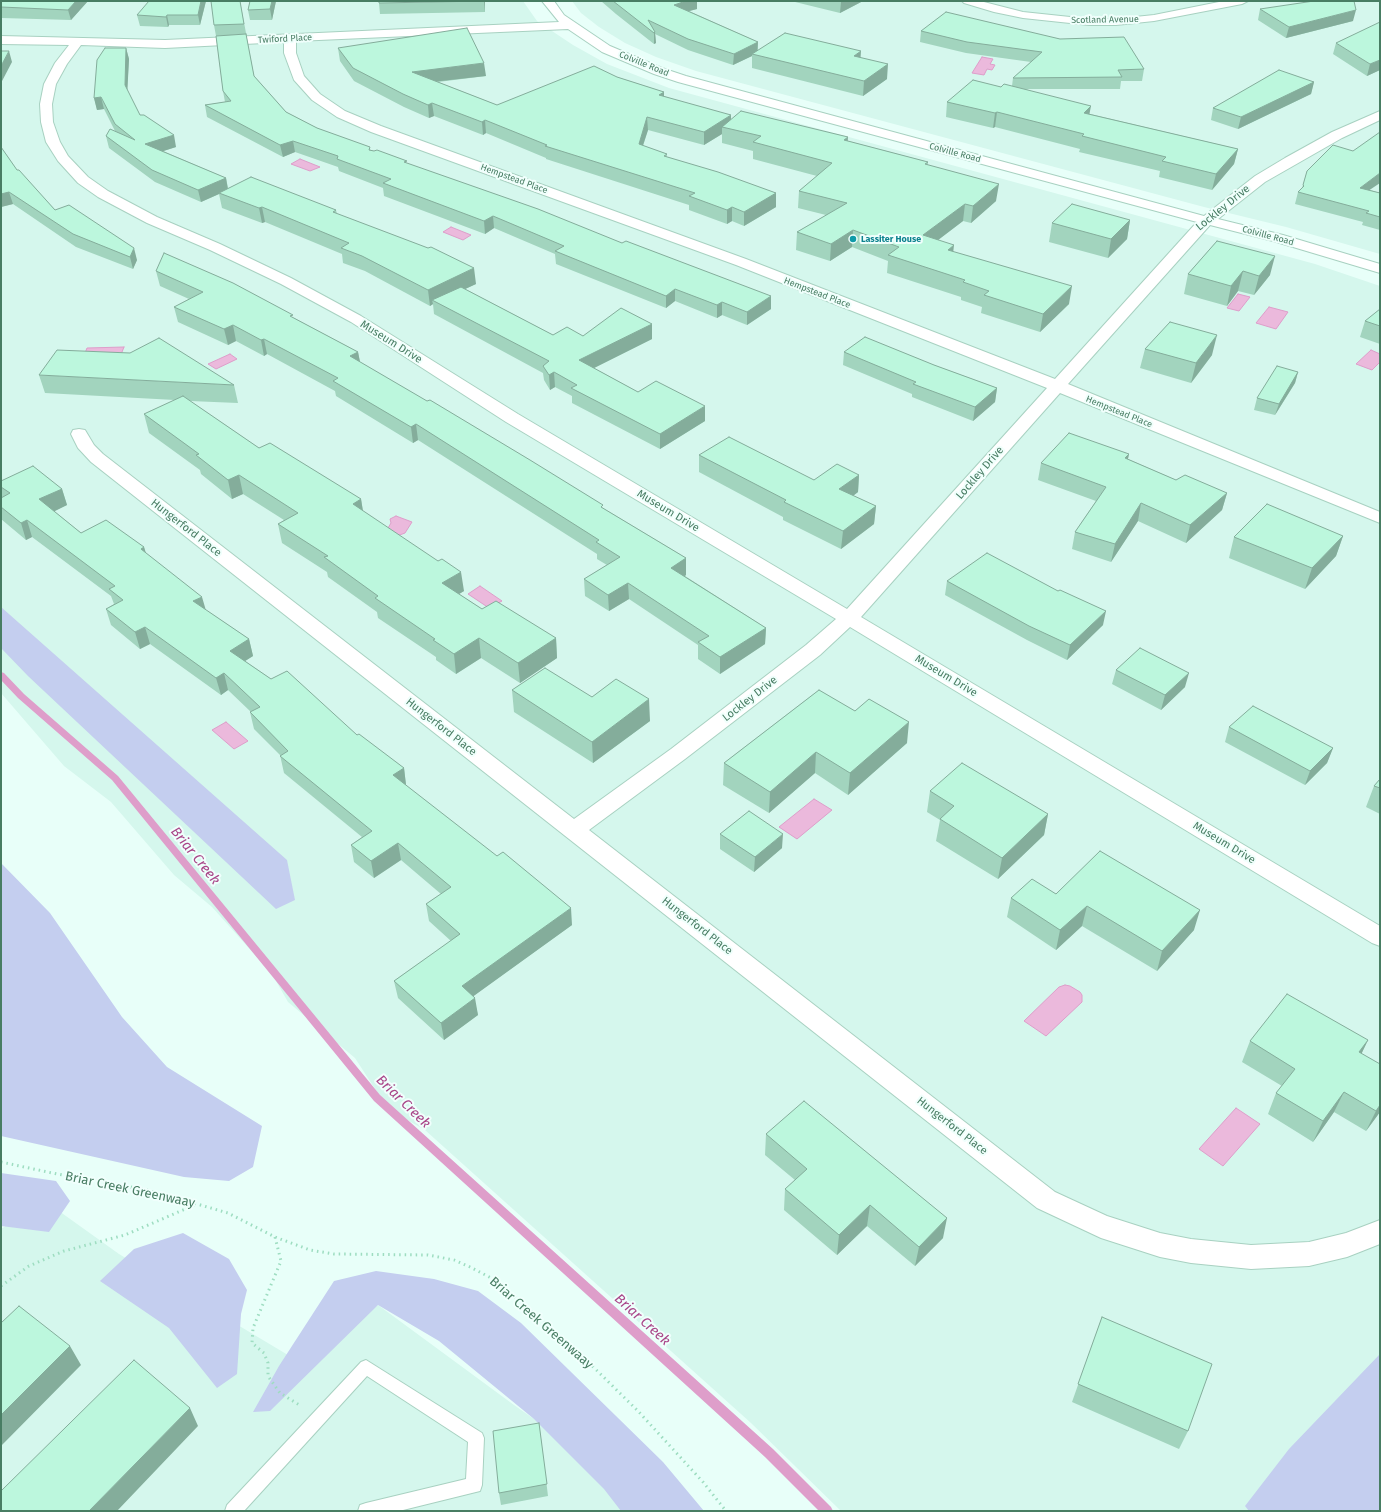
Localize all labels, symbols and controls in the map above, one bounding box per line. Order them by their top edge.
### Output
street label: Scotland Avenue [1071,14,1139,26]
street label: Twiford Place [258,32,312,46]
street label: Colville Road [617,49,671,79]
street label: Colville Road [928,141,982,165]
street label: Hempstead Place [479,162,549,196]
street label: Lockley Drive [1193,182,1253,234]
street label: Colville Road [1241,224,1295,248]
marker: Lassiter House [848,234,858,244]
place label: Lassiter House [861,234,921,244]
street label: Hempstead Place [782,275,852,311]
street label: Museum Drive [358,318,424,366]
street label: Hempstead Place [1084,394,1154,430]
street label: Lockley Drive [953,444,1007,502]
street label: Museum Drive [634,487,702,535]
street label: Hungerford Place [148,496,224,560]
street label: Museum Drive [912,652,980,700]
street label: Lockley Drive [720,674,780,724]
street label: Hungerford Place [403,695,479,759]
street label: Museum Drive [1190,819,1258,867]
water label: Briar Creek [167,824,223,888]
street label: Hungerford Place [659,894,735,958]
water label: Briar Creek [372,1072,434,1132]
street label: Hungerford Place [914,1094,990,1158]
street label: Briar Creek Greenwaay [64,1169,196,1211]
street label: Briar Creek Greenwaay [486,1274,596,1372]
water label: Briar Creek [611,1291,673,1349]

